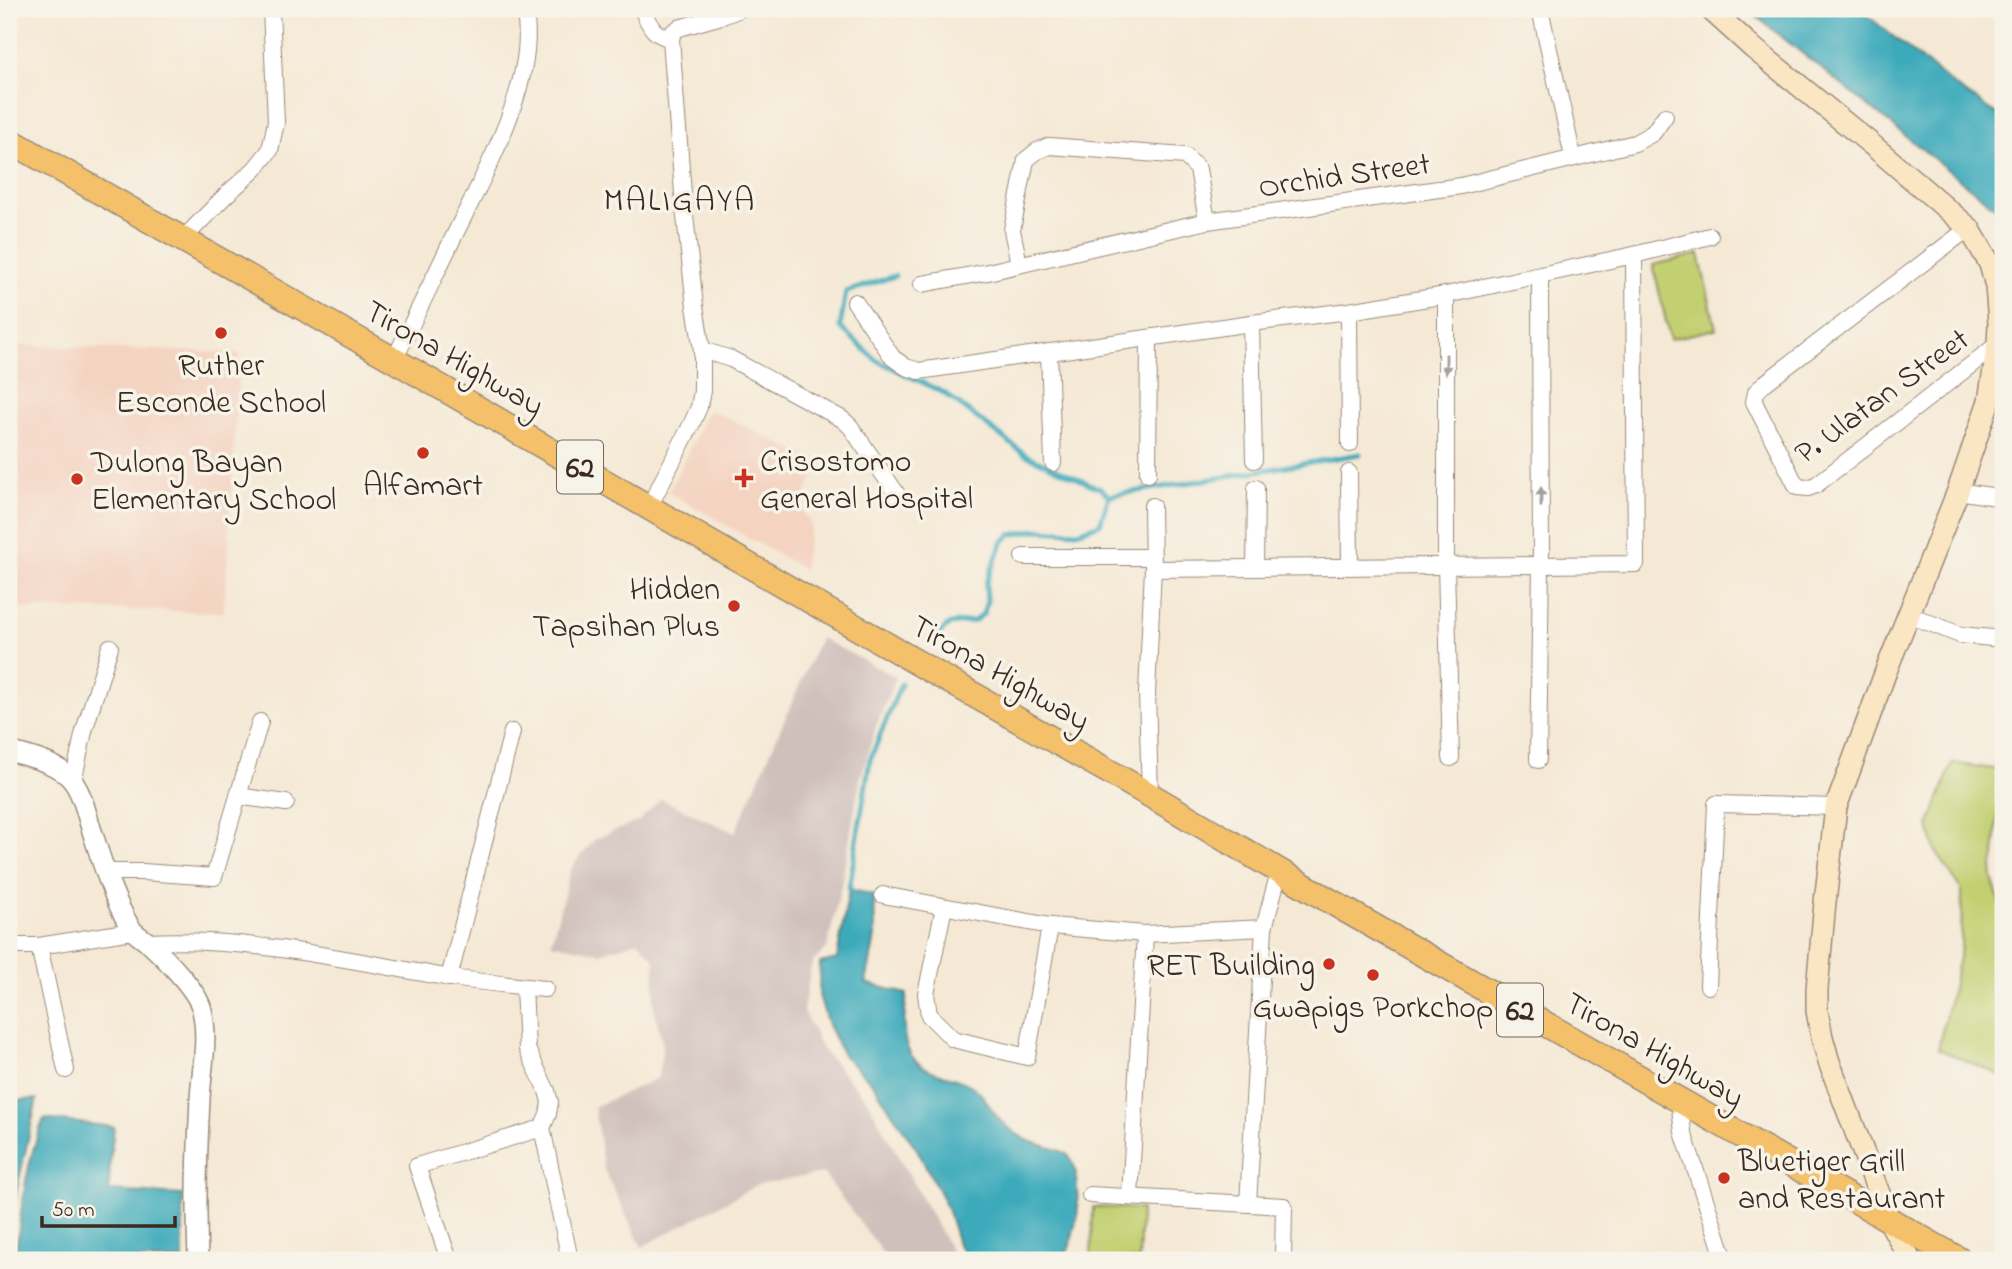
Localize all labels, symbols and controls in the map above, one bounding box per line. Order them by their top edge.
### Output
street label: Orchid Street [1256,142,1434,213]
district label: MALIGAYA [604,178,756,226]
street label: Tirona Highway [355,290,552,430]
street label: P. Ulatan Street [1786,318,1981,478]
marker: Ruther Esconde School [213,325,229,341]
place label: Ruther Esconde School [116,344,326,428]
one-way arrow [1440,353,1452,375]
road number: 62 [557,440,603,494]
place label: Crisostomo General Hospital [760,440,973,524]
place label: Dulong Bayan Elementary School [90,441,336,525]
marker: Alfamart [415,445,431,461]
place label: Alfamart [363,464,483,511]
marker: Crisostomo General Hospital [734,468,754,488]
marker: Dulong Bayan Elementary School [69,471,85,487]
one-way arrow [1535,486,1547,508]
place label: Hidden Tapsihan Plus [532,568,720,652]
marker: Hidden Tapsihan Plus [726,598,742,614]
street label: Tirona Highway [901,605,1098,745]
place label: RET Building [1147,944,1315,991]
marker: RET Building [1321,956,1337,972]
marker: Gwapigs Porkchop [1365,967,1381,983]
street label: Tirona Highway [1555,982,1752,1122]
road number: 62 [1497,984,1543,1036]
place label: Gwapigs Porkchop [1253,986,1493,1033]
place label: Bluetiger Grill and Restaurant [1737,1140,1946,1224]
marker: Bluetiger Grill and Restaurant [1716,1170,1732,1186]
scale bar [42,1185,175,1229]
text: 50 m [52,1196,95,1226]

